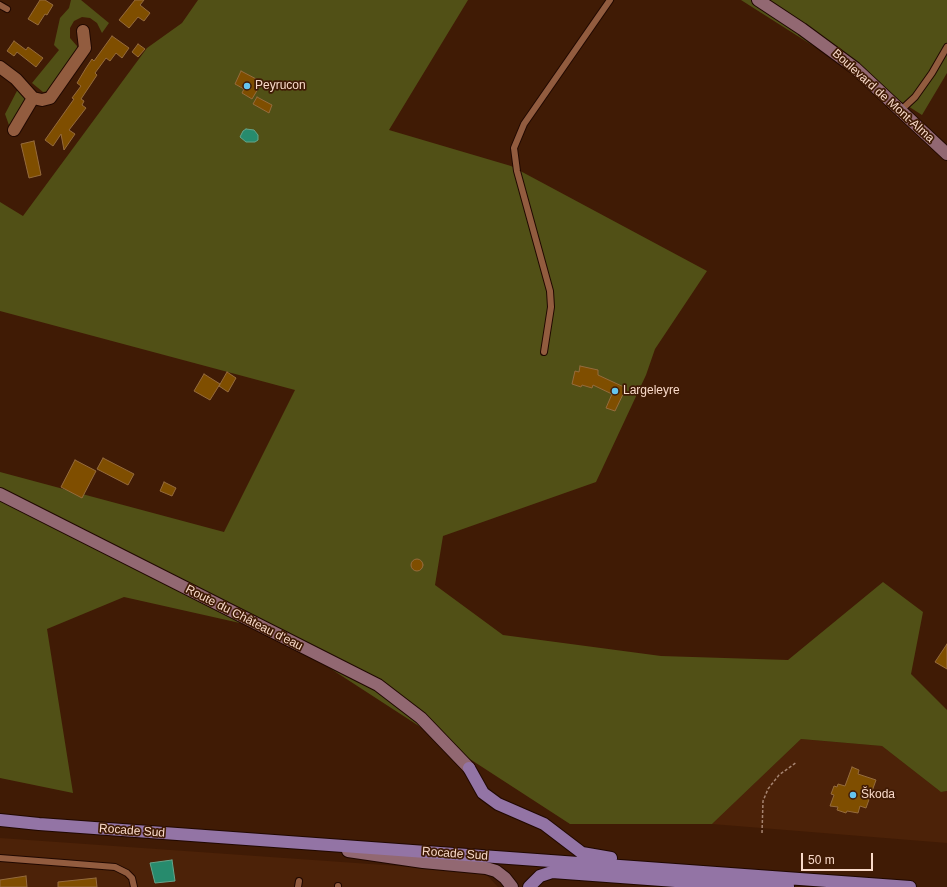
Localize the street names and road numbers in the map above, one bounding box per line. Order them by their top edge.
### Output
street label: Boulevard de Mont-Alma [829,46,937,146]
street label: Route du Château d'eau [183,582,305,654]
street label: Rocade Sud [99,822,165,840]
street label: Rocade Sud [422,845,488,863]

